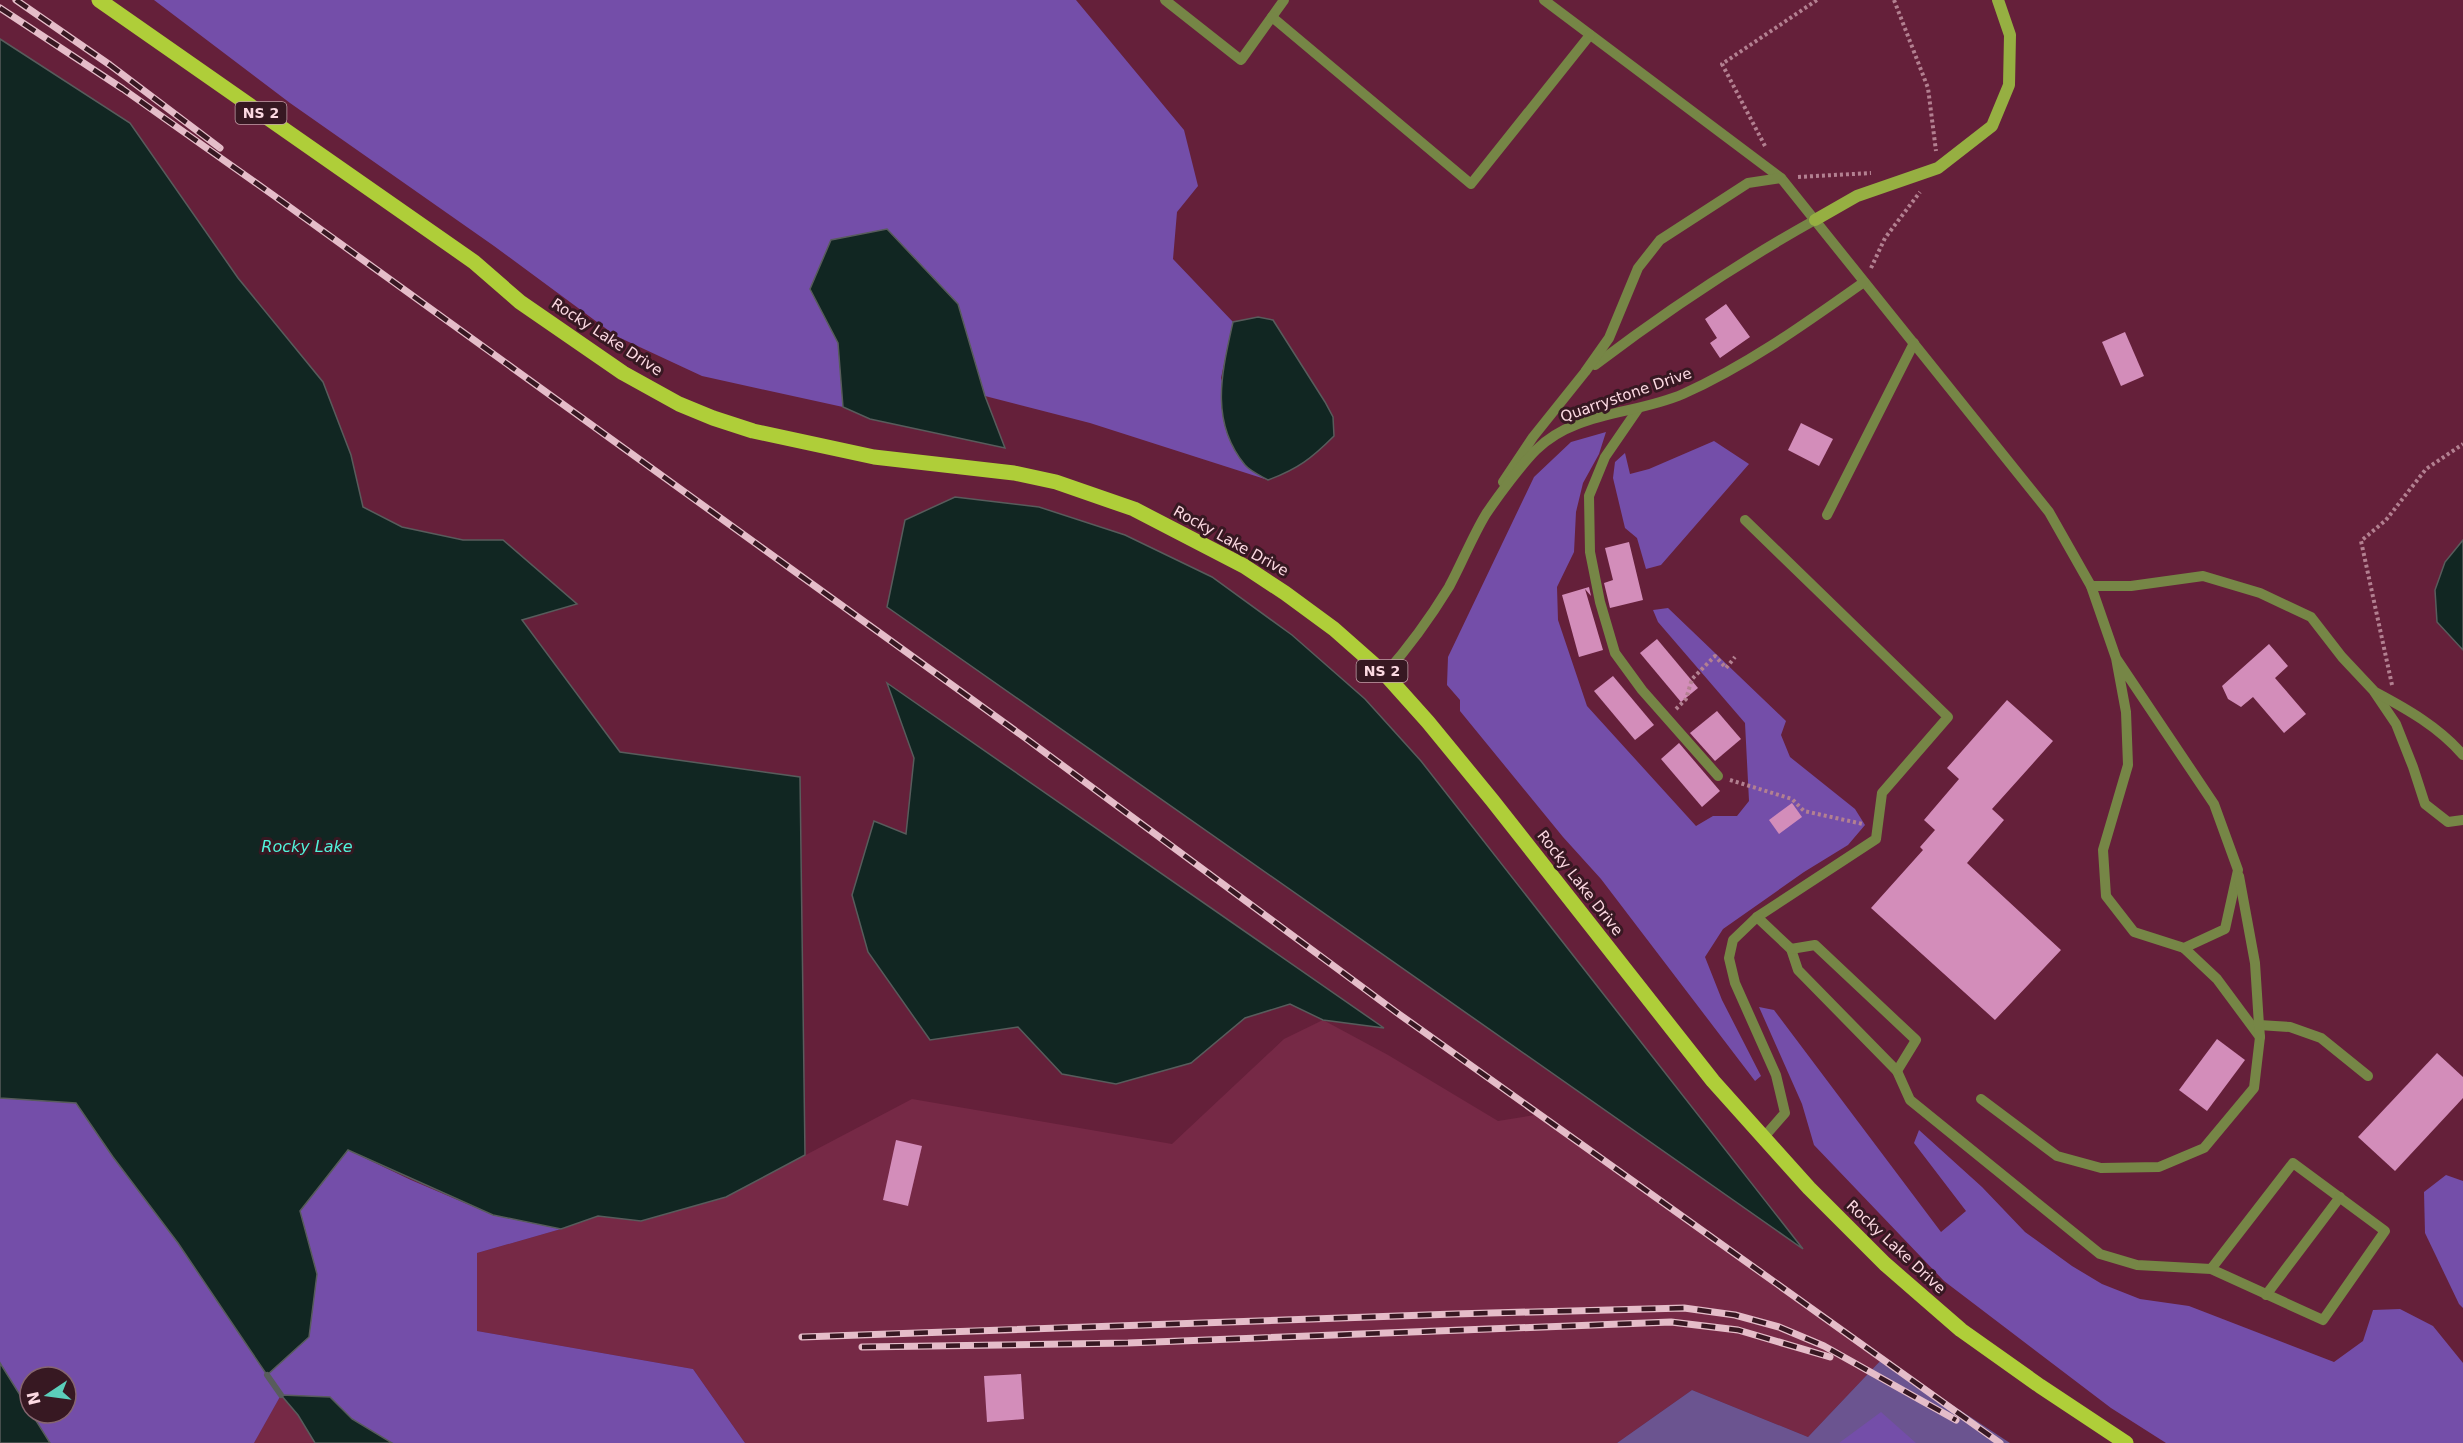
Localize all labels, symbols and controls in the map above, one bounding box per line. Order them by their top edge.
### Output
road number: NS 2 [236,102,286,124]
street label: Rocky Lake Drive [548,294,666,380]
street label: Quarrystone Drive [1558,364,1694,426]
street label: Rocky Lake Drive [1170,502,1292,580]
road number: NS 2 [1356,660,1408,682]
street label: Rocky Lake Drive [1533,827,1627,939]
water label: Rocky Lake [261,837,353,856]
street label: Rocky Lake Drive [1843,1197,1949,1297]
north arrow [18,1365,78,1425]
text: N [23,1390,45,1407]

